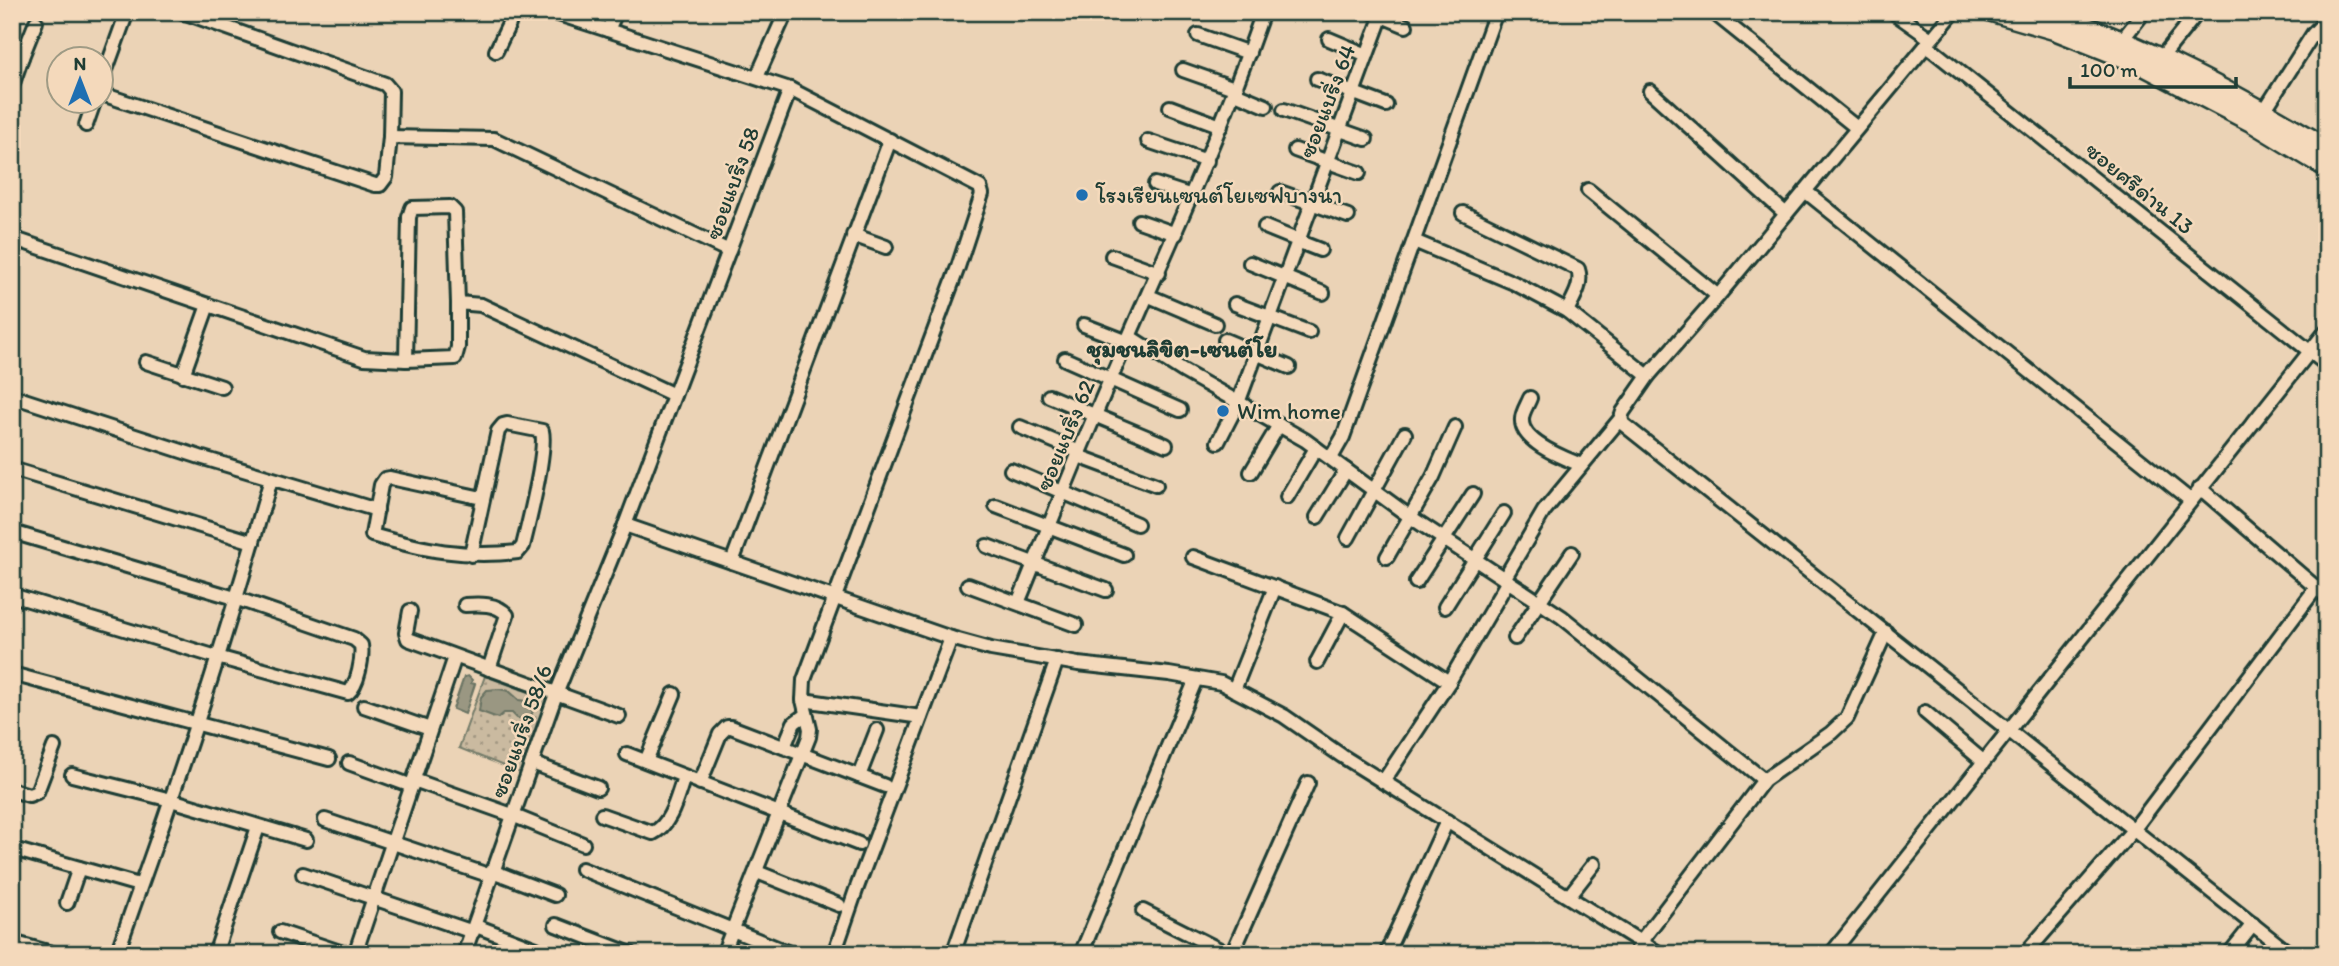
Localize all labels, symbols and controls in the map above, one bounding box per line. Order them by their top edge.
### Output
street label: ซอยแบริ่ง 64 [1293,40,1362,162]
north arrow [46,46,116,116]
scale bar [2070,46,2236,90]
text: N [74,52,86,75]
text: 100 m [2080,57,2138,82]
street label: ซอยแบริ่ง 58 [699,123,765,243]
street label: ซอยศรีด่าน 13 [2080,136,2200,240]
place label: โรงเรียนเซนต์โยเซฟบางนา [1095,181,1342,209]
marker: โรงเรียนเซนต์โยเซฟบางนา [1074,187,1090,203]
district label: ชุมชนลิขิต-เซนต์โย [1086,334,1277,366]
street label: ซอยแบริ่ง 62 [1029,375,1101,495]
place label: Wim home [1237,397,1341,425]
marker: Wim home [1215,403,1231,419]
street label: ซอยแบริ่ง 58/6 [484,661,558,801]

